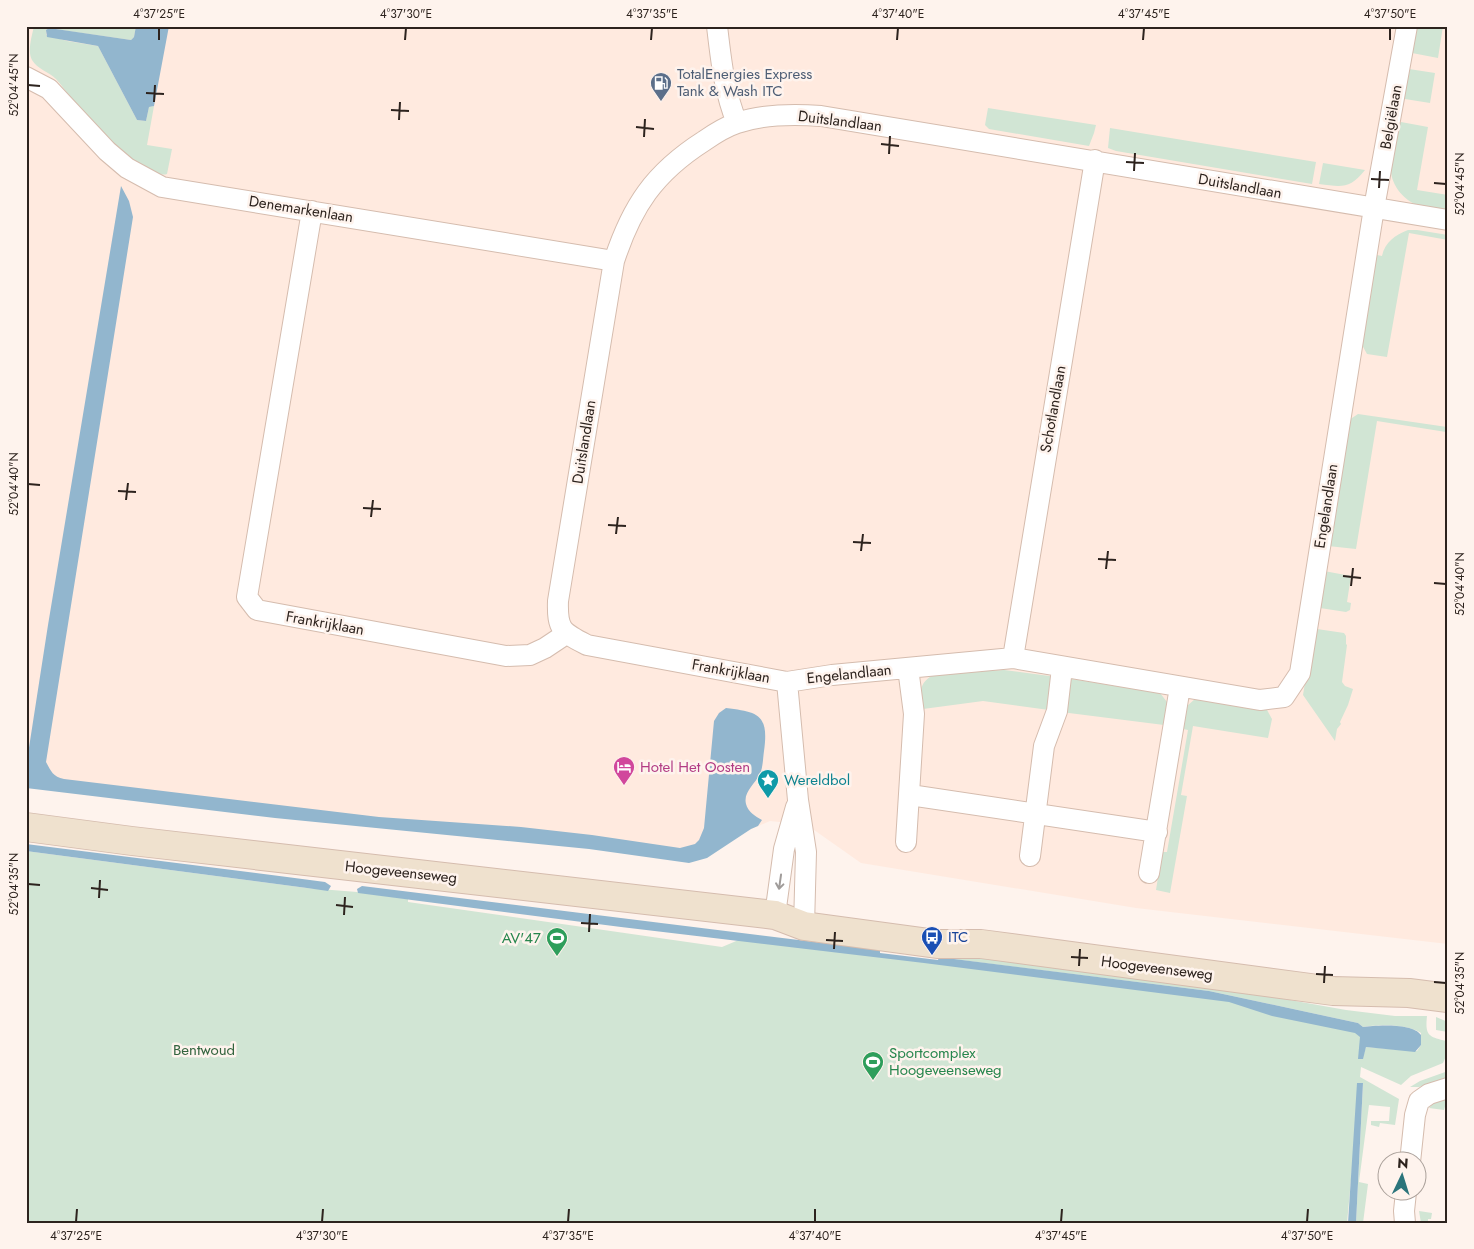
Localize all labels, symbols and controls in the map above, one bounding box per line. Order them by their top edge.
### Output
text: 4°37'25"E [133,5,185,23]
text: 4°37'30"E [380,5,432,23]
text: 4°37'35"E [626,5,678,23]
text: 4°37'40"E [872,5,924,23]
text: 4°37'45"E [1118,5,1170,23]
text: 4°37'50"E [1364,5,1416,23]
text: 52°04'45"N [5,53,23,117]
place label: TotalEnergies Express Tank & Wash ITC [677,63,812,102]
fuel station icon: TotalEnergies Express Tank & Wash ITC [649,71,673,102]
street label: Belgiëlaan [1374,83,1408,151]
street label: Duitslandlaan [797,105,883,137]
text: 52°04'45"N [1451,152,1469,216]
street label: Duitslandlaan [1196,168,1284,204]
street label: Denemarkenlaan [247,190,355,228]
street label: Schotlandlaan [1035,364,1071,454]
street label: Duitslandlaan [567,399,601,485]
text: 52°04'40"N [5,452,23,516]
street label: Engelandlaan [1308,462,1344,550]
text: 52°04'40"N [1451,552,1469,616]
street label: Frankrijklaan [284,605,366,641]
street label: Frankrijklaan [690,653,772,689]
street label: Engelandlaan [805,659,893,689]
hotel icon: Hotel Het Oosten [612,755,636,786]
place label: Hotel Het Oosten [640,756,750,778]
place icon: Wereldbol [756,768,780,799]
place label: Wereldbol [784,769,850,791]
text: 52°04'35"N [5,853,23,915]
street label: Hoogeveenseweg [344,855,458,889]
one-way arrow [774,874,784,890]
bus stop icon: ITC [920,925,944,956]
sports icon: AV'47 [545,926,569,957]
place label: ITC [948,926,968,948]
place label: AV'47 [502,927,541,949]
street label: Hoogeveenseweg [1100,950,1214,986]
text: 52°04'35"N [1451,952,1469,1014]
park label: Bentwoud [173,1039,235,1061]
place label: Sportcomplex Hoogeveenseweg [889,1042,1002,1081]
sports icon: Sportcomplex Hoogeveenseweg [861,1050,885,1081]
north arrow [1376,1152,1426,1202]
text: N [1397,1153,1409,1173]
text: 4°37'25"E [50,1227,102,1245]
text: 4°37'30"E [296,1227,348,1245]
text: 4°37'35"E [542,1227,594,1245]
text: 4°37'40"E [789,1227,841,1245]
text: 4°37'45"E [1035,1227,1087,1245]
text: 4°37'50"E [1281,1227,1333,1245]

